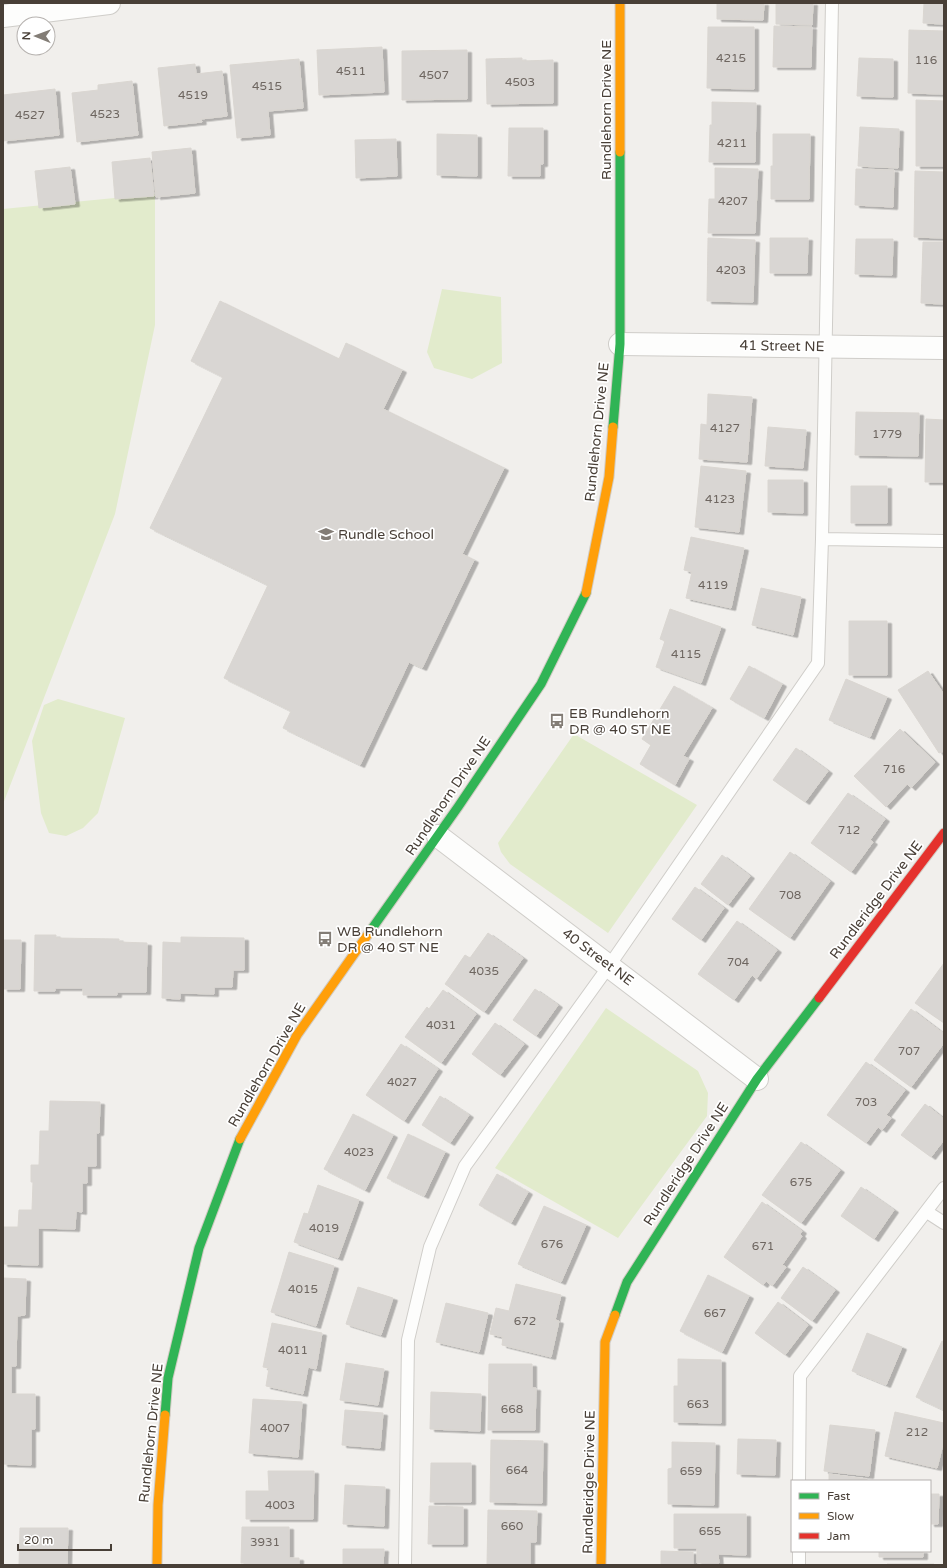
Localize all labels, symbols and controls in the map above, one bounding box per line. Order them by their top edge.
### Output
north arrow [16,16,56,56]
text: N [20,31,33,40]
street label: Rundlehorn Drive NE [598,40,615,180]
house number: 4215 [716,51,746,65]
house number: 116 [915,53,937,67]
house number: 4511 [336,64,366,78]
house number: 4507 [419,68,449,82]
house number: 4503 [505,75,535,89]
house number: 4515 [252,79,282,93]
house number: 4519 [178,88,208,102]
house number: 4523 [90,107,120,121]
house number: 4527 [15,108,45,122]
house number: 4211 [717,136,747,150]
house number: 4207 [718,194,748,208]
house number: 4203 [716,263,746,277]
street label: 41 Street NE [739,337,825,355]
street label: Rundlehorn Drive NE [581,361,613,503]
house number: 4127 [710,421,740,435]
house number: 1779 [872,427,902,441]
house number: 4123 [705,492,735,506]
school or university icon: Rundle School [317,525,335,543]
place label: Rundle School [338,526,434,543]
house number: 4119 [698,578,728,592]
house number: 4115 [671,647,701,661]
place label: EB Rundlehorn DR @ 40 ST NE [569,705,671,738]
bus stop icon: EB Rundlehorn DR @ 40 ST NE [548,712,566,730]
street label: Rundlehorn Drive NE [402,733,494,859]
house number: 716 [883,762,905,776]
house number: 712 [838,823,860,837]
street label: Rundleridge Drive NE [826,837,926,962]
house number: 708 [779,888,801,902]
place label: WB Rundlehorn DR @ 40 ST NE [337,923,443,956]
street label: 40 Street NE [559,925,637,989]
bus stop icon: WB Rundlehorn DR @ 40 ST NE [316,930,334,948]
house number: 704 [727,955,750,969]
house number: 4035 [469,964,499,978]
street label: Rundlehorn Drive NE [225,1000,309,1130]
house number: 4031 [426,1018,456,1032]
house number: 707 [898,1044,920,1058]
house number: 4027 [387,1075,417,1089]
house number: 703 [855,1095,877,1109]
street label: Rundleridge Drive NE [640,1099,732,1229]
house number: 4023 [344,1145,374,1159]
house number: 675 [790,1175,812,1189]
house number: 4019 [309,1221,339,1235]
house number: 676 [541,1237,563,1251]
house number: 671 [752,1239,774,1253]
house number: 4015 [288,1282,318,1296]
house number: 667 [704,1306,726,1320]
house number: 672 [514,1314,536,1328]
house number: 4011 [278,1343,308,1357]
street label: Rundlehorn Drive NE [135,1362,167,1504]
house number: 663 [687,1397,709,1411]
house number: 668 [501,1402,523,1416]
street label: Rundleridge Drive NE [579,1410,599,1554]
house number: 4007 [260,1421,290,1435]
house number: 212 [906,1425,928,1439]
house number: 664 [506,1463,529,1477]
house number: 659 [680,1464,702,1478]
legend [791,1480,931,1552]
text: Fast [827,1489,851,1503]
house number: 4003 [265,1498,295,1512]
text: Slow [827,1509,854,1523]
house number: 660 [501,1519,524,1533]
house number: 655 [699,1524,721,1538]
scale bar [18,1526,111,1552]
text: Jam [827,1529,850,1543]
text: 20 m [24,1533,53,1547]
house number: 3931 [250,1535,280,1549]

